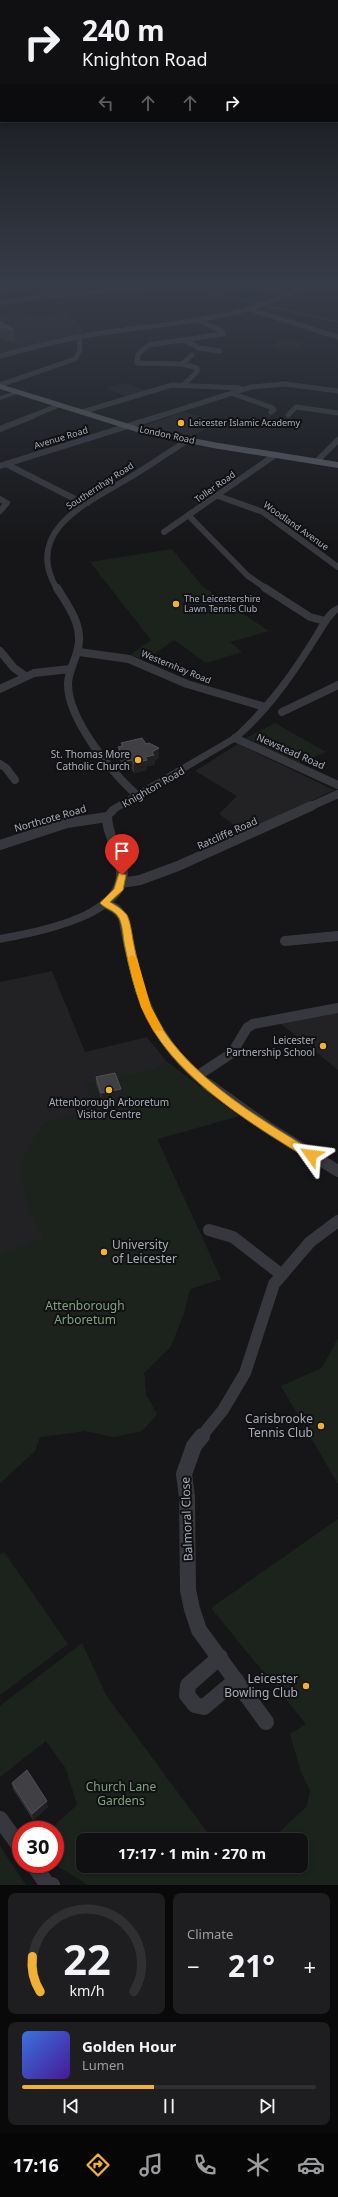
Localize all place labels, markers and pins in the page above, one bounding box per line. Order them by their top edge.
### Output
place label: Leicester Islamic Academy [189,416,300,429]
marker: Leicester Islamic Academy [176,418,186,428]
place label: The Leicestershire Lawn Tennis Club [184,592,261,615]
marker: The Leicestershire Lawn Tennis Club [171,599,181,609]
place label: St. Thomas More Catholic Church [51,747,130,773]
marker: St. Thomas More Catholic Church [133,755,143,765]
pin [105,834,139,875]
place label: Leicester Partnership School [226,1033,315,1059]
marker: Leicester Partnership School [318,1041,328,1051]
marker: Attenborough Arboretum Visitor Centre [104,1085,114,1095]
place label: Attenborough Arboretum Visitor Centre [49,1095,169,1121]
place label: University of Leicester [112,1236,177,1267]
marker: University of Leicester [99,1247,109,1257]
place label: Carisbrooke Tennis Club [245,1410,313,1441]
marker: Carisbrooke Tennis Club [316,1421,326,1431]
place label: Leicester Bowling Club [224,1670,298,1701]
marker: Leicester Bowling Club [301,1681,311,1691]

